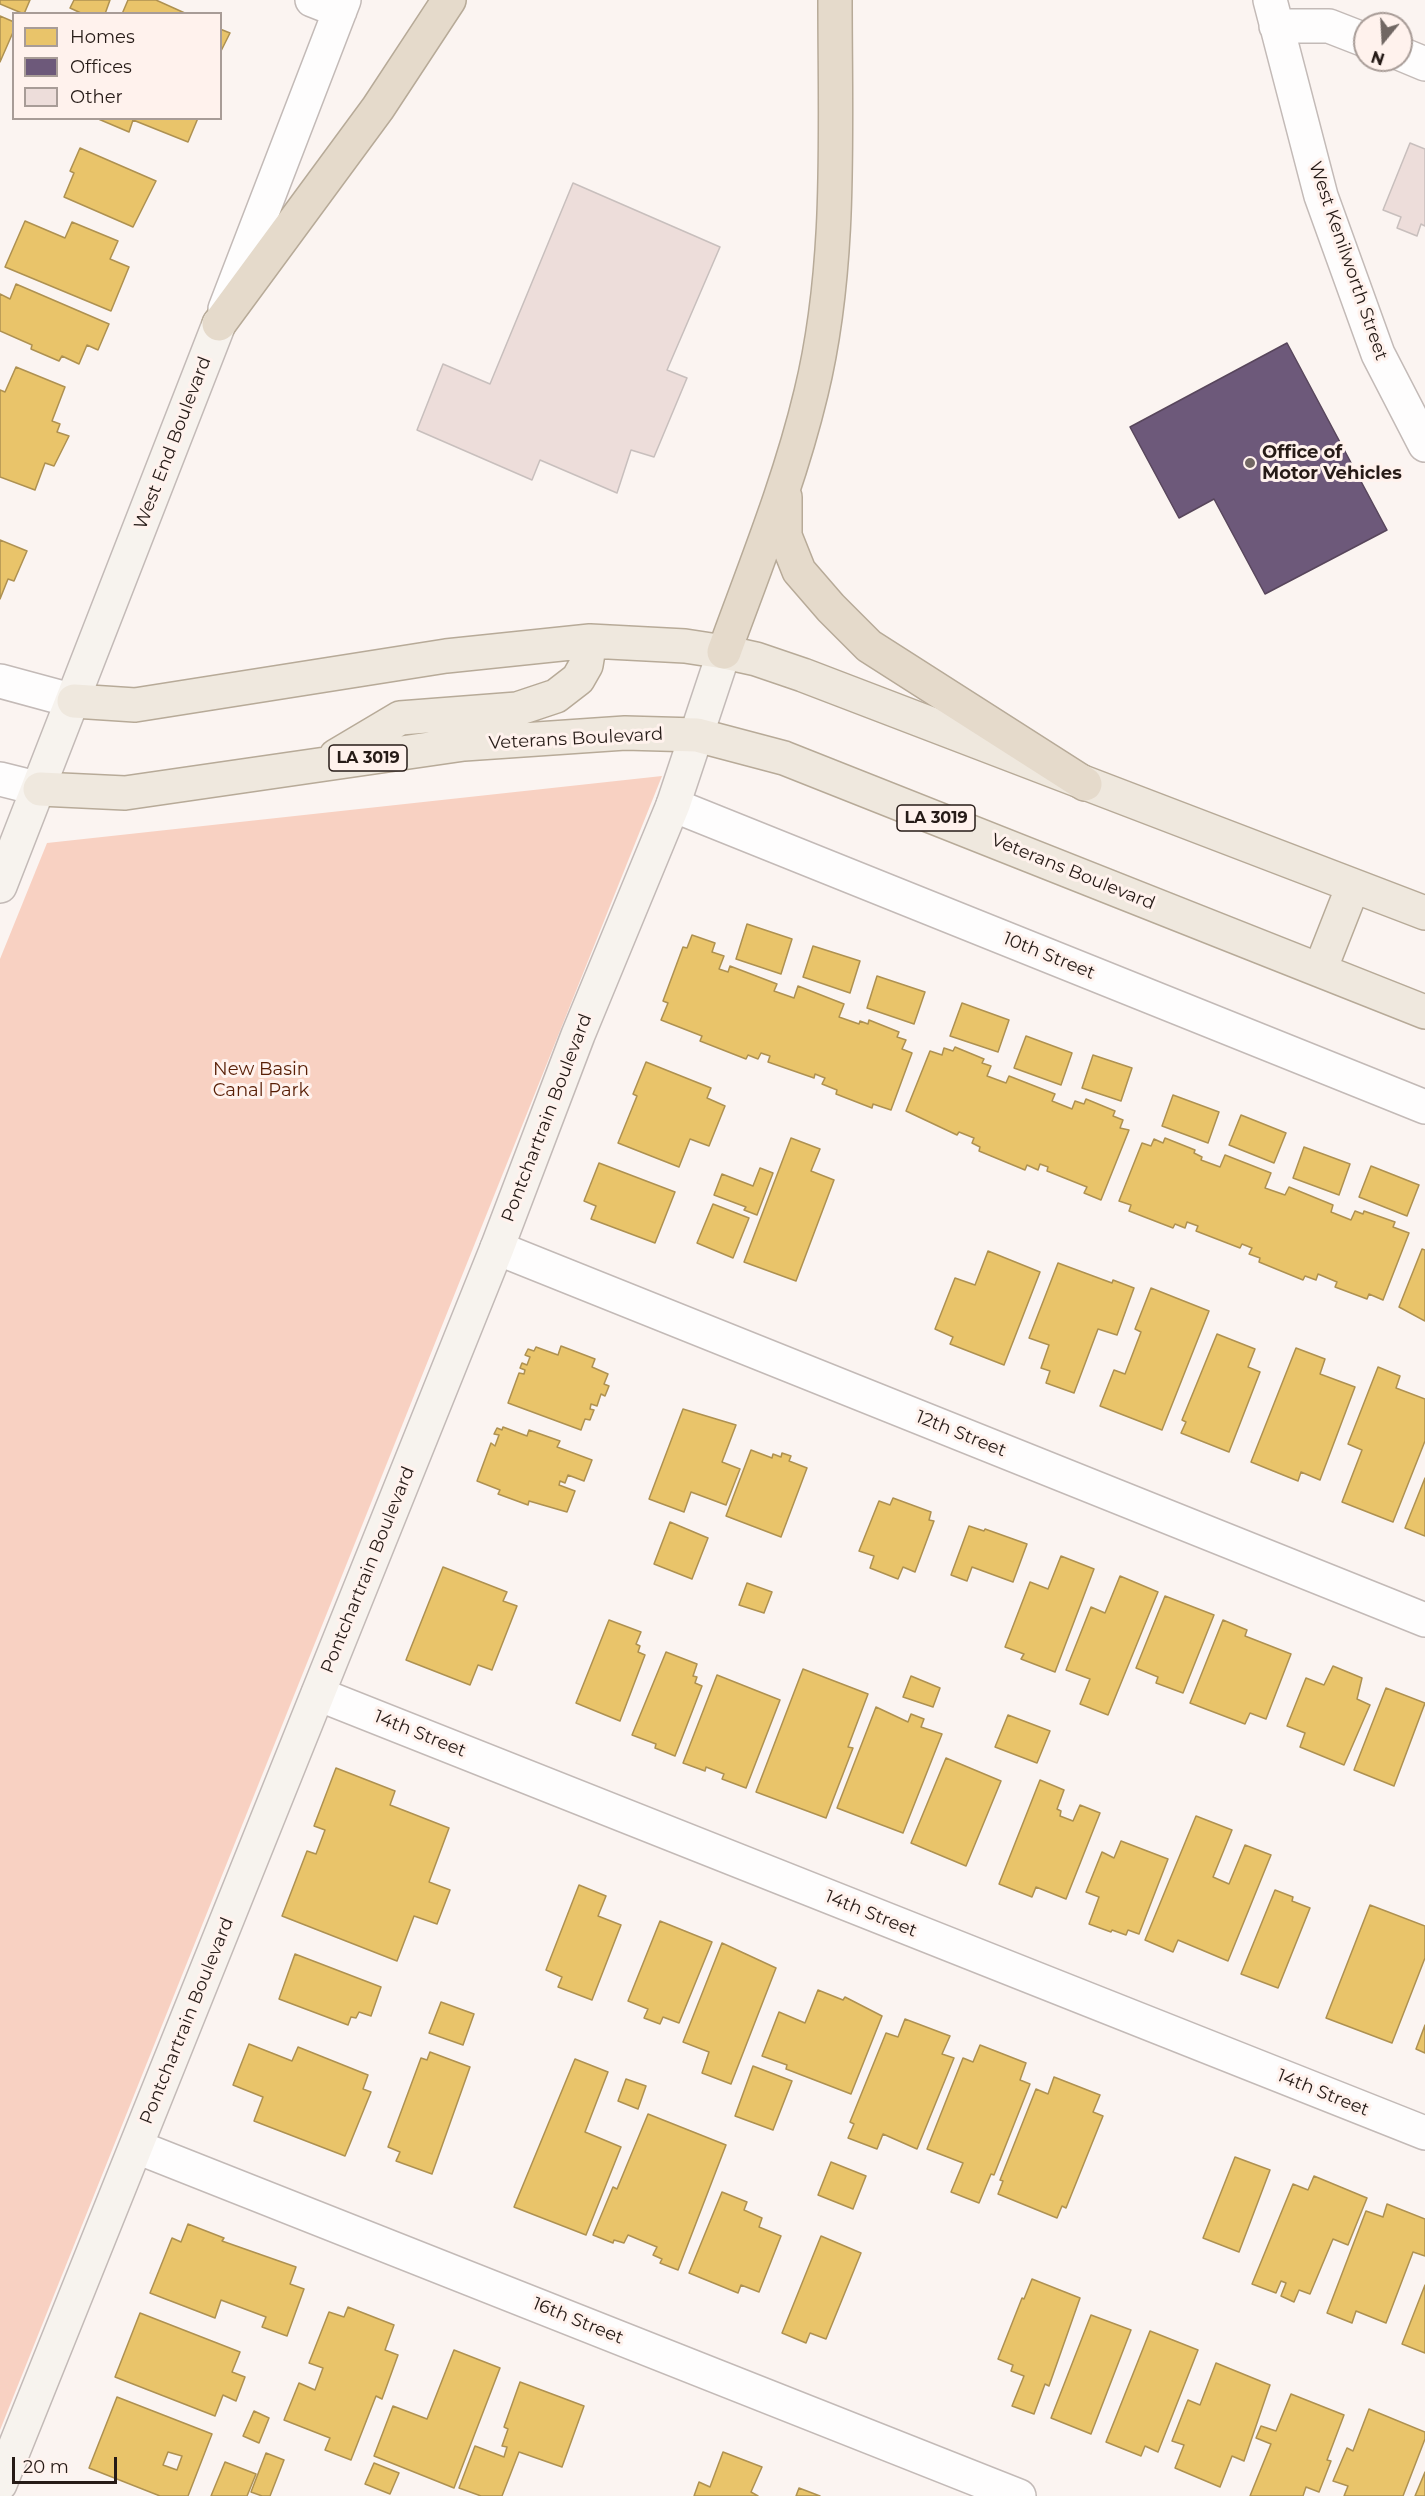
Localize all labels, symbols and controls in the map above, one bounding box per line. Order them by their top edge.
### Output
legend [12,12,222,120]
north arrow [1353,12,1413,72]
text: Homes [70,26,135,48]
text: N [1369,47,1387,69]
text: Offices [70,56,132,78]
text: Other [70,86,123,108]
street label: West Kenilworth Street [1304,159,1392,363]
street label: West End Boulevard [130,353,216,533]
place label: Office of Motor Vehicles [1262,442,1402,484]
marker: Office of Motor Vehicles [1243,456,1257,470]
street label: Veterans Boulevard [488,724,664,754]
road number: LA 3019 [329,745,407,771]
road number: LA 3019 [897,805,975,831]
street label: Veterans Boulevard [988,829,1158,915]
street label: 10th Street [1000,928,1098,984]
street label: Pontchartrain Boulevard [497,1011,597,1225]
park label: New Basin Canal Park [213,1059,309,1102]
street label: 12th Street [913,1406,1009,1462]
street label: Pontchartrain Boulevard [317,1463,419,1677]
street label: 14th Street [371,1706,469,1762]
street label: 14th Street [822,1886,920,1942]
street label: Pontchartrain Boulevard [136,1914,238,2128]
street label: 14th Street [1274,2065,1372,2121]
street label: 16th Street [529,2293,627,2349]
scale bar [15,2445,120,2483]
text: 20 m [23,2456,69,2478]

